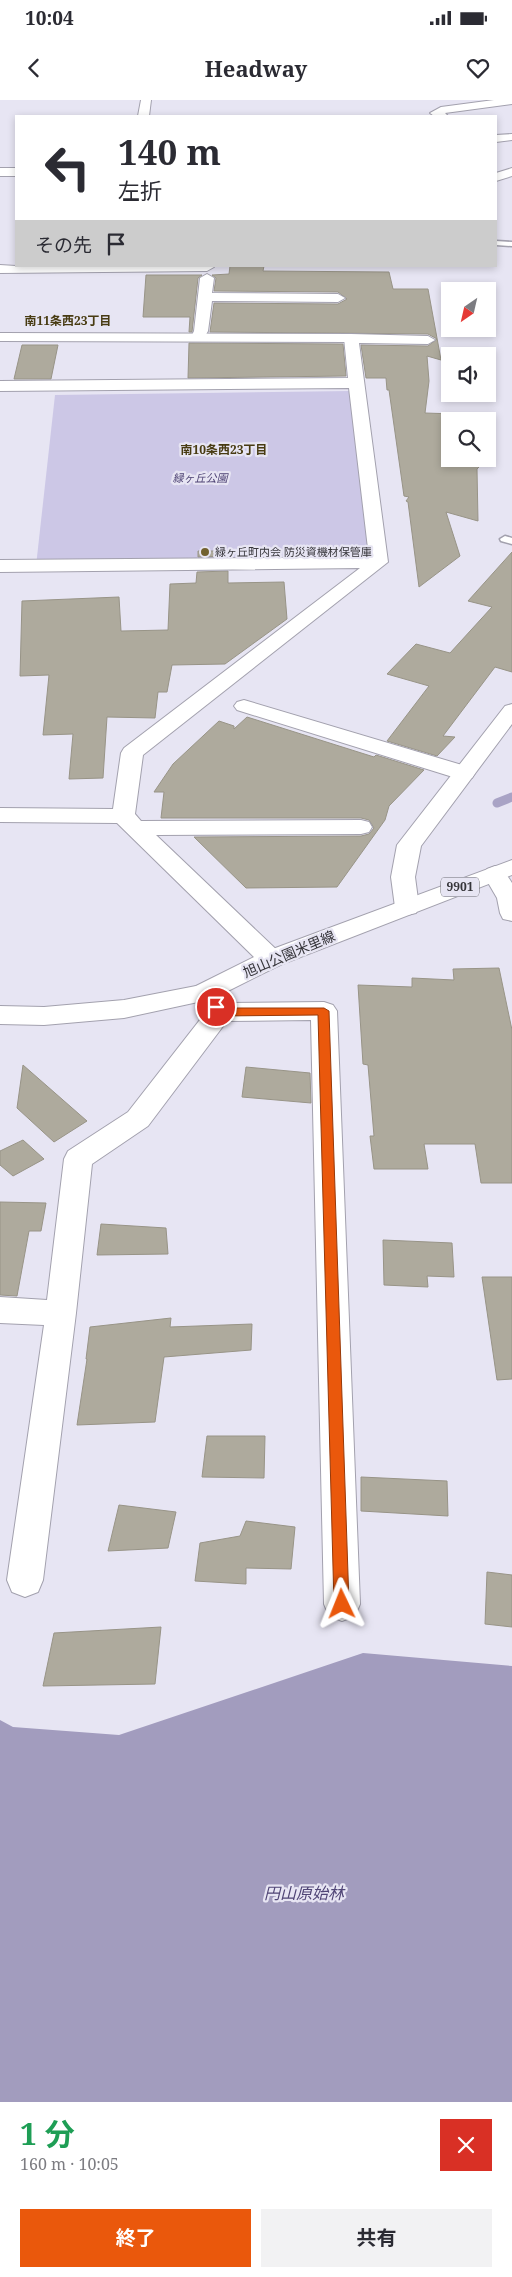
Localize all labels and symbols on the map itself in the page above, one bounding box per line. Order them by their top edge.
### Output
north arrow [441,282,496,338]
district label: 南11条西23丁目 [24,312,112,329]
district label: 南10条西23丁目 [180,441,268,458]
park label: 緑ヶ丘公園 [173,470,229,485]
place label: 緑ヶ丘町内会 防災資機材保管庫 [215,544,372,559]
marker: 緑ヶ丘町内会 防災資機材保管庫 [199,546,211,558]
road number: 9901 [441,878,479,896]
street label: 旭山公園米里線 [240,926,338,981]
pin [195,986,237,1028]
position arrow [315,1577,367,1629]
park label: 円山原始林 [264,1882,346,1904]

